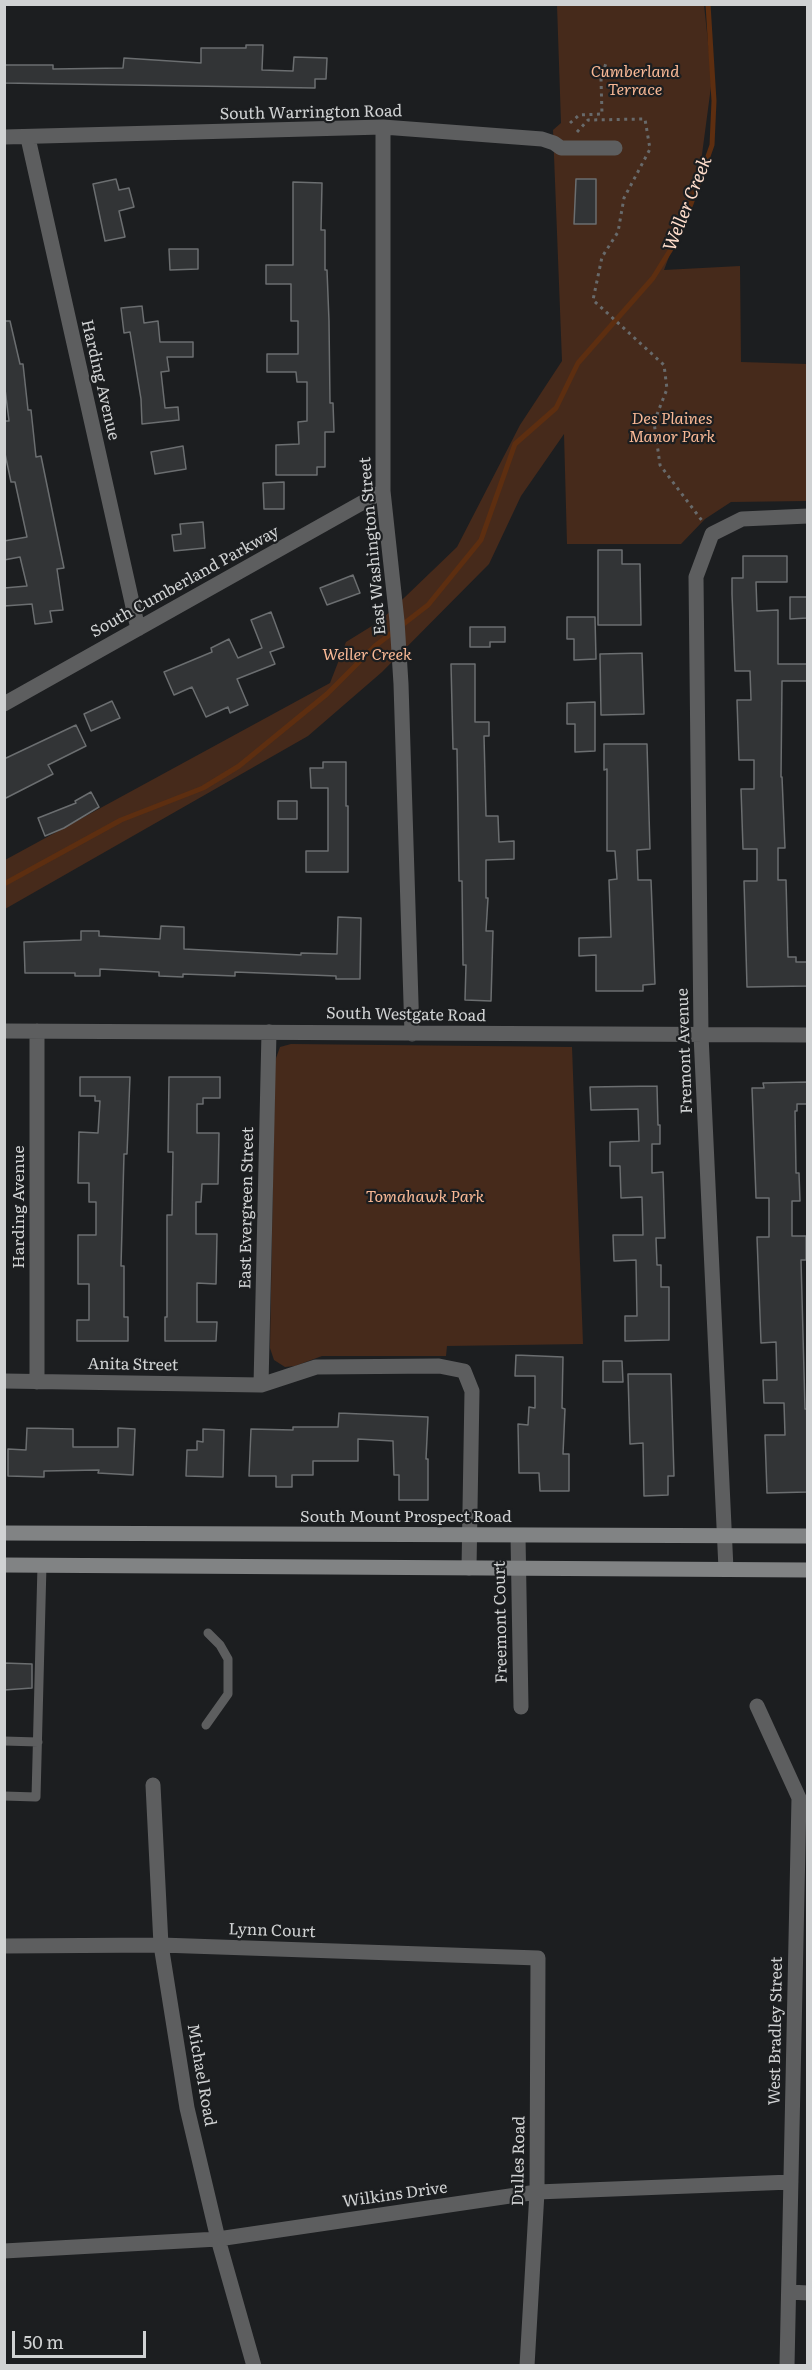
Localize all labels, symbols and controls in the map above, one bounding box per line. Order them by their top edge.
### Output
park label: Cumberland Terrace [591,62,679,100]
street label: South Warrington Road [220,102,402,124]
water label: Weller Creek [659,153,717,255]
street label: Harding Avenue [77,318,123,442]
park label: Des Plaines Manor Park [629,409,715,447]
street label: East Washington Street [356,456,390,636]
street label: South Cumberland Parkway [87,522,283,642]
park label: Weller Creek [322,645,412,665]
street label: Fremont Avenue [673,988,697,1114]
street label: South Westgate Road [326,1004,486,1026]
street label: East Evergreen Street [236,1127,258,1289]
street label: Harding Avenue [9,1145,29,1269]
park label: Tomahawk Park [366,1187,484,1207]
street label: Anita Street [87,1355,179,1375]
street label: South Mount Prospect Road [300,1507,512,1527]
street label: Freemont Court [490,1561,512,1683]
street label: Lynn Court [228,1920,316,1942]
street label: West Bradley Street [765,1956,787,2106]
street label: Michael Road [183,2022,219,2128]
street label: Dulles Road [509,2116,529,2206]
street label: Wilkins Drive [341,2178,449,2212]
scale bar [15,2319,148,2357]
text: 50 m [23,2328,64,2355]

